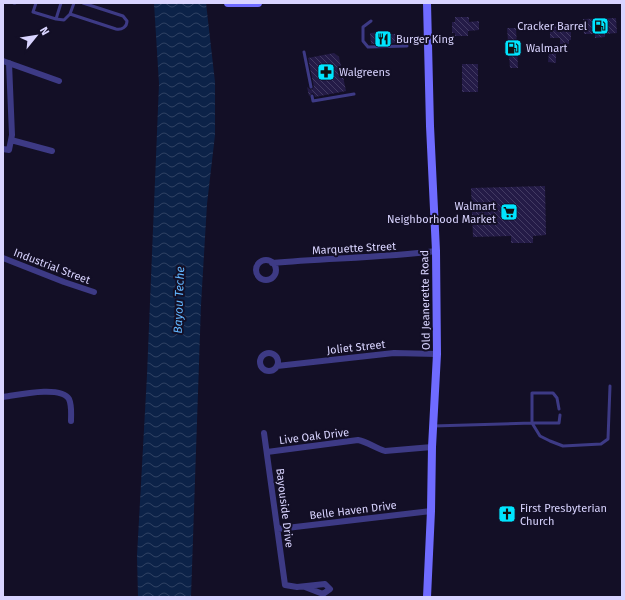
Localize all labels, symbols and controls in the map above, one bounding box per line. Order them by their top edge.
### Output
north arrow [16,16,56,56]
fuel station icon: Cracker Barrel [590,16,610,36]
place label: Cracker Barrel [517,20,587,33]
text: N [37,25,52,38]
restaurant icon: Burger King [373,29,393,49]
place label: Burger King [396,33,454,46]
fuel station icon: Walmart [503,38,523,58]
place label: Walmart [526,42,568,55]
pharmacy icon: Walgreens [316,62,336,82]
place label: Walgreens [339,66,390,79]
place label: Walmart Neighborhood Market [387,200,496,226]
supermarket icon: Walmart Neighborhood Market [499,202,519,222]
street label: Marquette Street [312,240,396,257]
street label: Industrial Street [12,246,92,287]
street label: Old Jeanerette Road [418,250,433,350]
water label: Bayou Teche [171,266,187,334]
street label: Joliet Street [326,338,386,357]
street label: Live Oak Drive [278,426,350,447]
street label: Bayouside Drive [273,467,296,549]
street label: Belle Haven Drive [309,499,397,522]
place label: First Presbyterian Church [520,502,607,528]
church icon: First Presbyterian Church [497,504,517,524]

